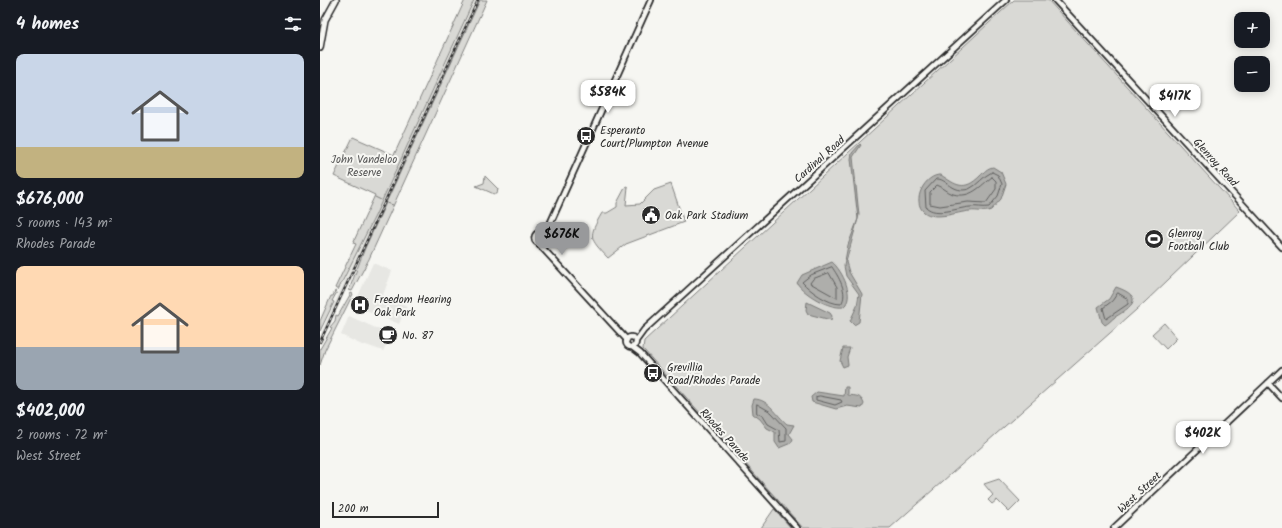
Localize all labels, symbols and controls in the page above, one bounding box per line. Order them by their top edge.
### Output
text: 4 homes [16,11,79,38]
map controls [1234,12,1270,92]
button: + [1234,12,1270,48]
icon: filters [282,13,304,35]
button: − [1234,56,1270,92]
icon: home [124,80,196,152]
pin: $584K [580,80,636,114]
text: $584K [590,82,626,103]
pin: $417K [1147,84,1203,118]
text: $417K [1159,86,1191,107]
place label: Esperanto Court/Plumpton Avenue [600,122,709,153]
bus stop icon: Esperanto Court/Plumpton Avenue [575,125,597,147]
street label: Cardinal Road [790,131,850,188]
street label: Glenroy Road [1188,134,1243,192]
park label: John Vandeloo Reserve [331,151,397,182]
text: $676,000 [16,186,83,213]
public building icon: Oak Park Stadium [640,204,662,226]
place label: Oak Park Stadium [665,207,748,225]
text: 5 rooms · 143 m² [16,213,112,234]
pin: $676K [534,222,590,256]
text: $676K [544,224,580,245]
place label: Glenroy Football Club [1168,225,1229,256]
sports icon: Glenroy Football Club [1143,228,1165,250]
text: Rhodes Parade [16,234,95,255]
place label: Freedom Hearing Oak Park [374,291,452,322]
icon: home [124,292,196,364]
hospital icon: Freedom Hearing Oak Park [349,294,371,316]
cafe icon: No. 87 [377,324,399,346]
place label: No. 87 [402,327,434,345]
place label: Grevillia Road/Rhodes Parade [667,359,760,390]
bus stop icon: Grevillia Road/Rhodes Parade [642,362,664,384]
text: $402,000 [16,398,85,425]
street label: Rhodes Parade [695,405,753,467]
pin: $402K [1175,421,1231,455]
text: $402K [1185,423,1221,444]
text: 2 rooms · 72 m² [16,425,107,446]
text: West Street [16,446,81,467]
street label: West Street [1114,467,1166,518]
scale bar [332,500,439,519]
text: 200 m [338,500,369,518]

